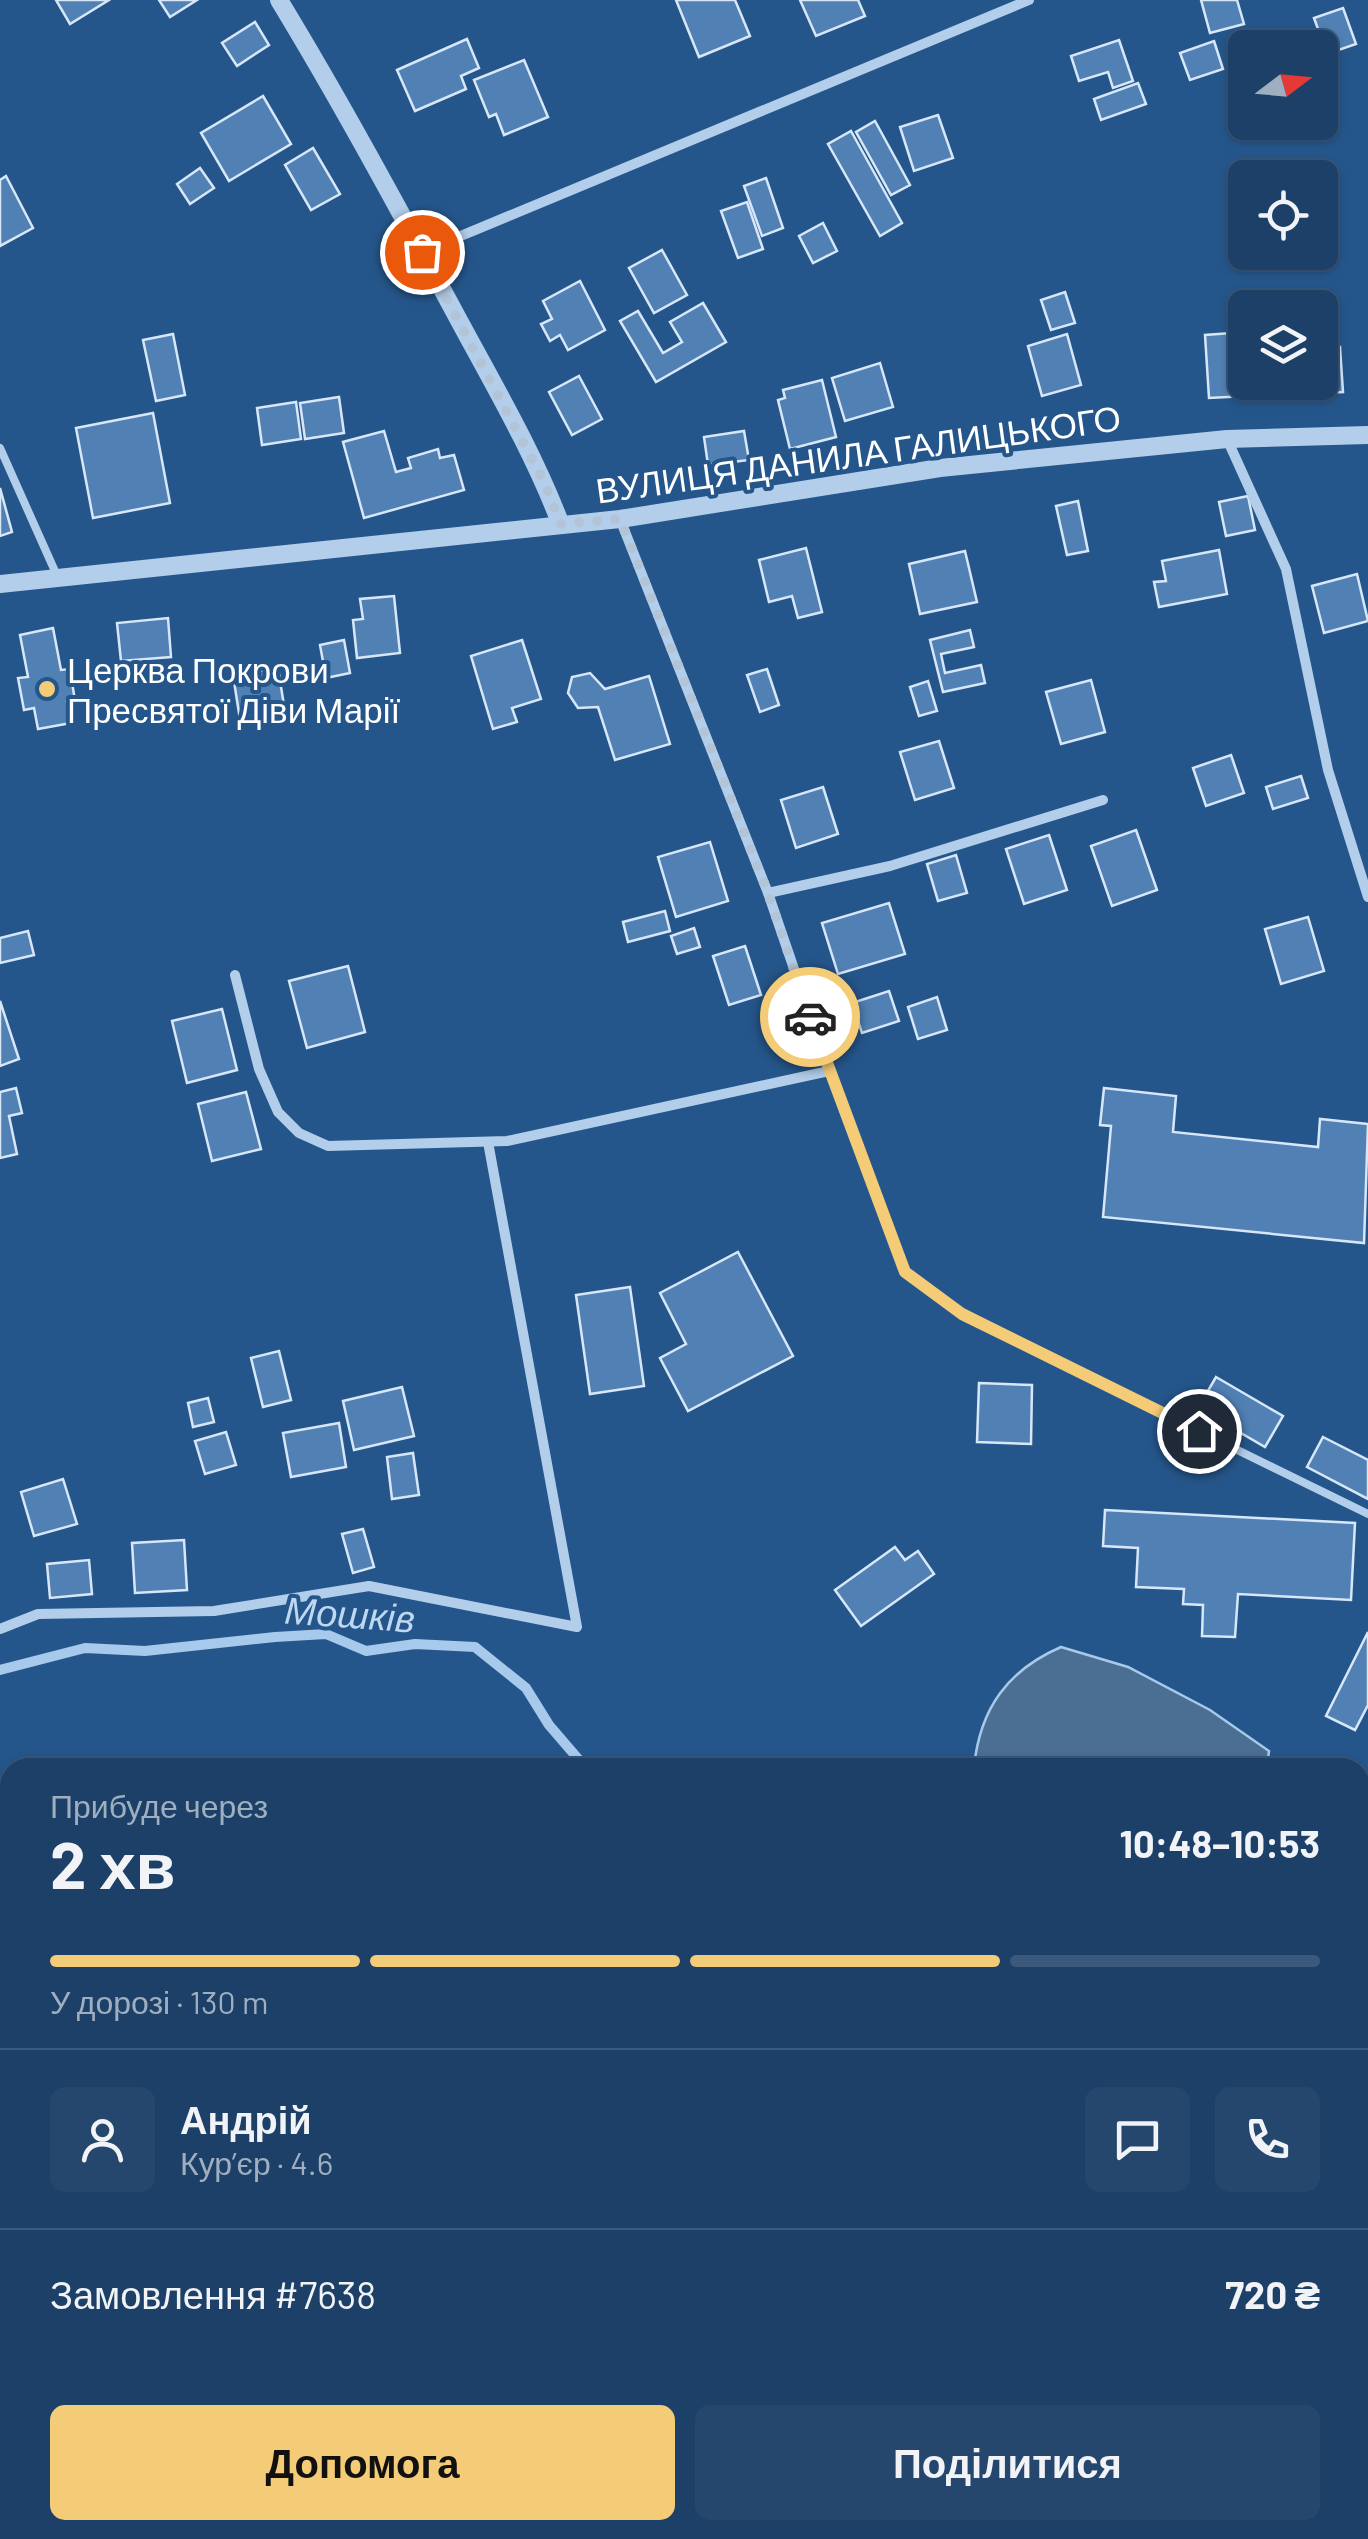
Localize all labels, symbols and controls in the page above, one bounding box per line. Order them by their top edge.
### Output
north arrow [1228,30,1338,140]
map controls [1228,30,1338,400]
button: locate [1228,160,1338,270]
pin [380,210,465,295]
icon: bag [395,225,450,280]
button: layers [1228,290,1338,400]
street label: ВУЛИЦЯ ДАНИЛА ГАЛИЦЬКОГО [593,395,1123,511]
place label: Церква Покрови Пресвятої Діви Марії [67,648,400,730]
marker: Церква Покрови Пресвятої Діви Марії [36,678,58,700]
courier [760,967,860,1067]
icon: car [783,990,838,1045]
pin [1157,1389,1242,1474]
icon: home [1172,1404,1227,1459]
water label: Мошків [283,1586,417,1640]
text: Прибуде через [50,1786,268,1824]
text: 10:48–10:53 [1119,1820,1320,1866]
text: 2 хв [50,1824,176,1902]
text: У дорозі · 130 m [50,1982,268,2020]
button: person [50,2087,155,2192]
button: chat [1085,2087,1190,2192]
button: phone [1215,2087,1320,2192]
text: Андрій [180,2096,312,2142]
text: Кур’єр · 4.6 [180,2143,333,2181]
text: Замовлення #7638 [50,2271,376,2317]
text: 720 ₴ [1225,2271,1320,2317]
button: Допомога [50,2405,675,2520]
button: Поділитися [695,2405,1320,2520]

